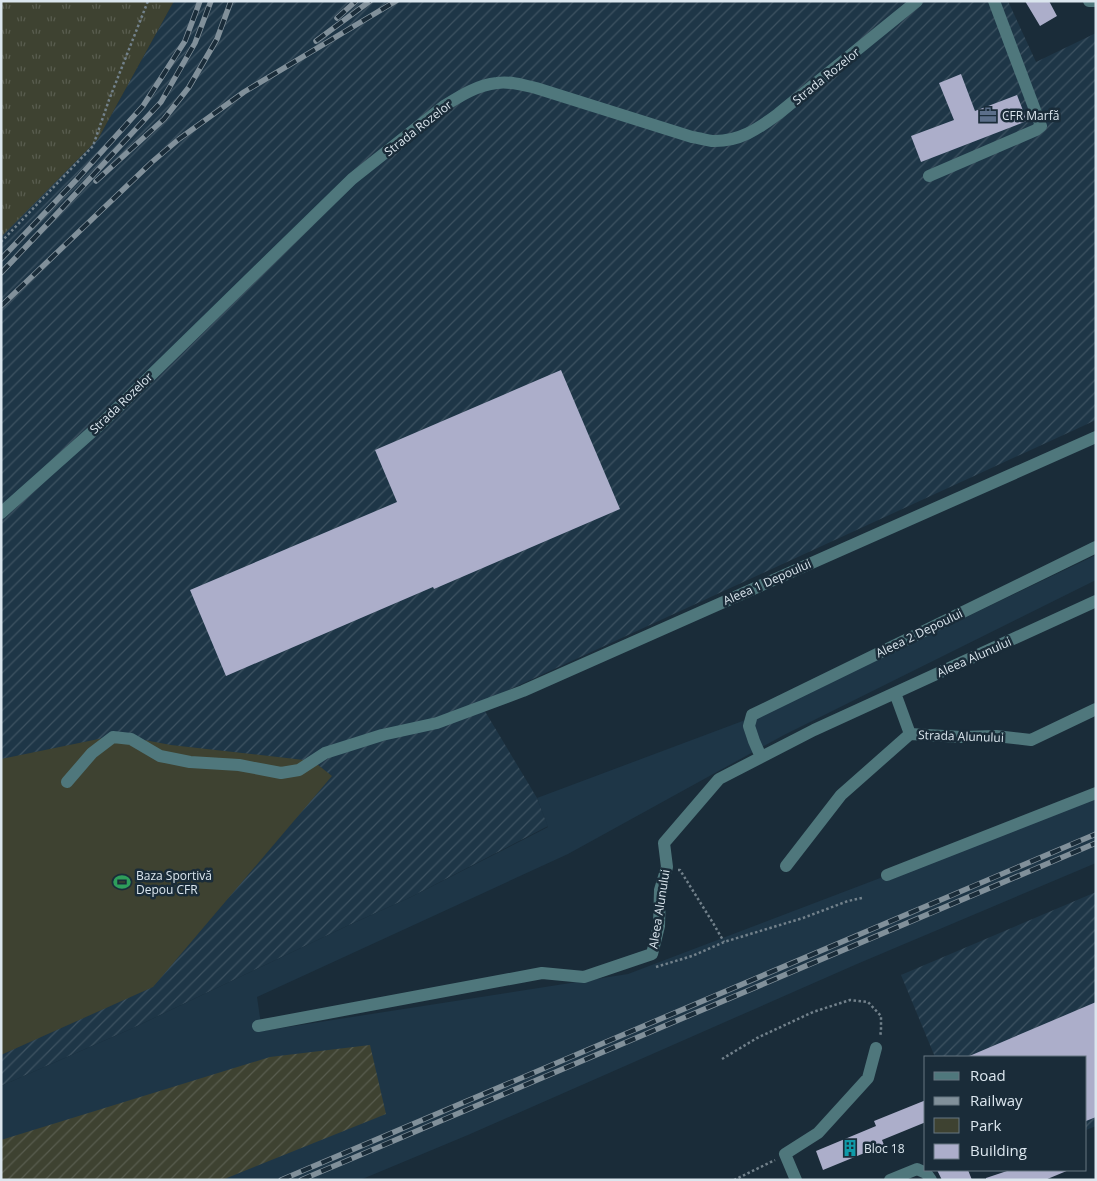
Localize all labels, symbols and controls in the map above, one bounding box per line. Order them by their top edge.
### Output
street label: Strada Rozelor [789,44,863,108]
street label: Strada Rozelor [381,96,455,160]
office icon: CFR Marfă [978,105,998,125]
place label: CFR Marfă [1002,107,1059,124]
street label: Strada Rozelor [86,368,156,437]
street label: Aleea 1 Depoului [720,555,814,609]
street label: Aleea 2 Depoului [873,605,965,661]
street label: Aleea Alunului [934,633,1014,681]
street label: Strada Alunului [918,726,1004,746]
place label: Baza Sportivă Depou CFR [136,867,212,898]
street label: Aleea Alunului [644,868,674,950]
sports icon: Baza Sportivă Depou CFR [112,872,132,892]
legend [924,1056,1087,1171]
text: Road [970,1065,1006,1085]
text: Railway [970,1090,1023,1110]
text: Park [970,1115,1001,1135]
building icon: Bloc 18 [840,1138,860,1158]
place label: Bloc 18 [864,1140,905,1157]
text: Building [970,1140,1027,1160]

